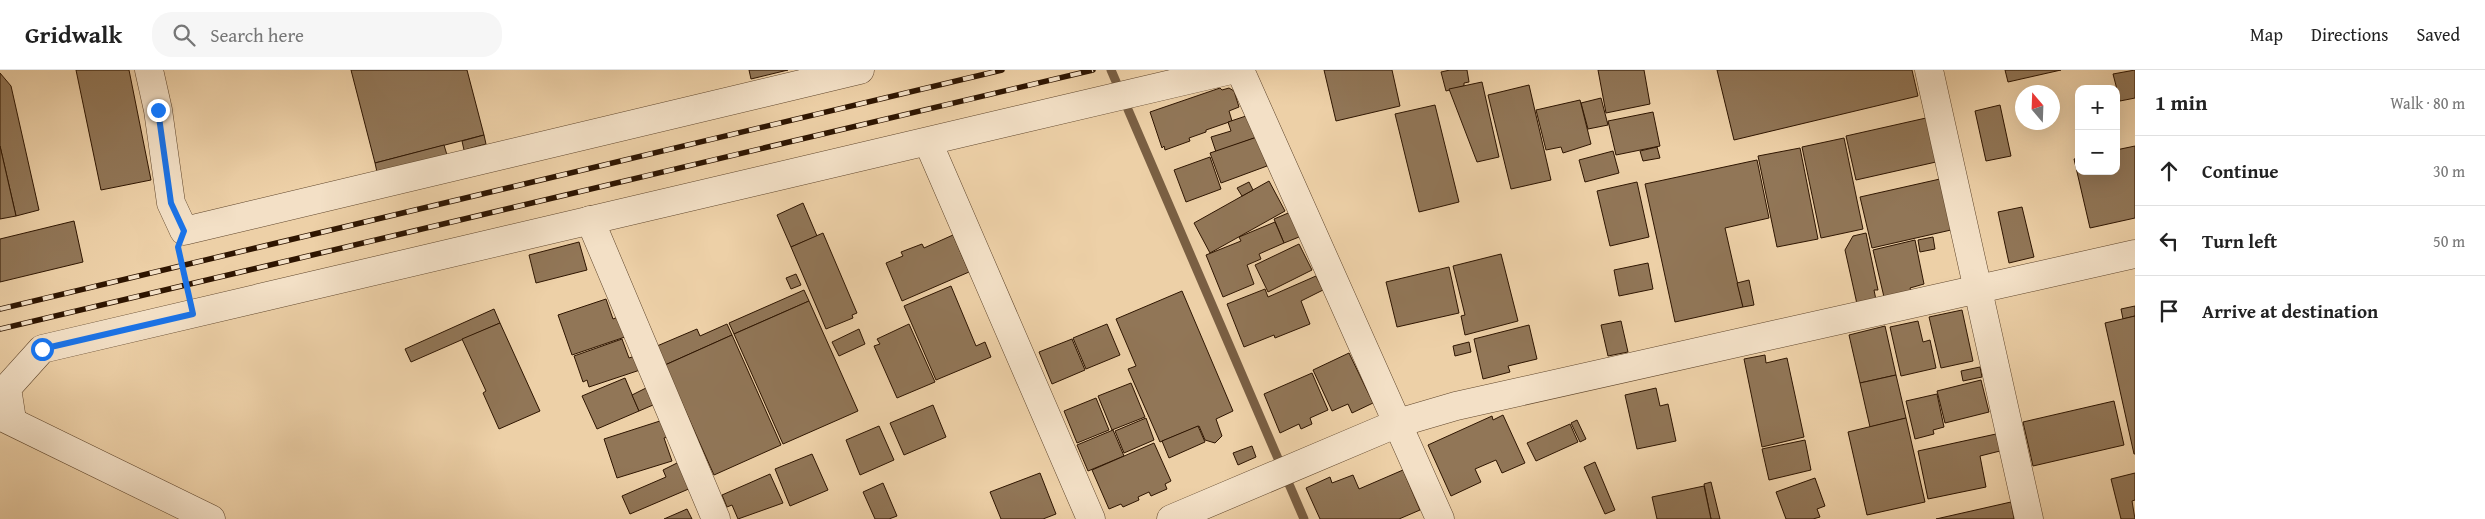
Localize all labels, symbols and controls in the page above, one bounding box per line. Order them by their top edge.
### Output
search box [152,12,502,57]
text: Gridwalk [25,17,122,52]
icon: search [170,21,198,49]
text: Search here [210,21,304,49]
text: Map [2250,21,2283,48]
text: Directions [2311,21,2388,48]
text: Saved [2416,21,2460,48]
north arrow [2015,85,2060,130]
map controls [2075,85,2120,175]
button: + [2075,85,2120,130]
text: 1 min [2155,87,2207,118]
text: Walk · 80 m [2390,91,2465,115]
route end [147,99,170,122]
button: − [2075,130,2120,175]
icon: ahead [2155,157,2183,185]
text: Continue [2202,157,2279,185]
text: 30 m [2433,159,2465,183]
icon: left [2155,227,2183,255]
text: Turn left [2202,227,2277,255]
text: 50 m [2433,229,2465,253]
icon: arrive [2155,297,2183,325]
text: Arrive at destination [2202,297,2378,325]
route start [31,338,54,361]

